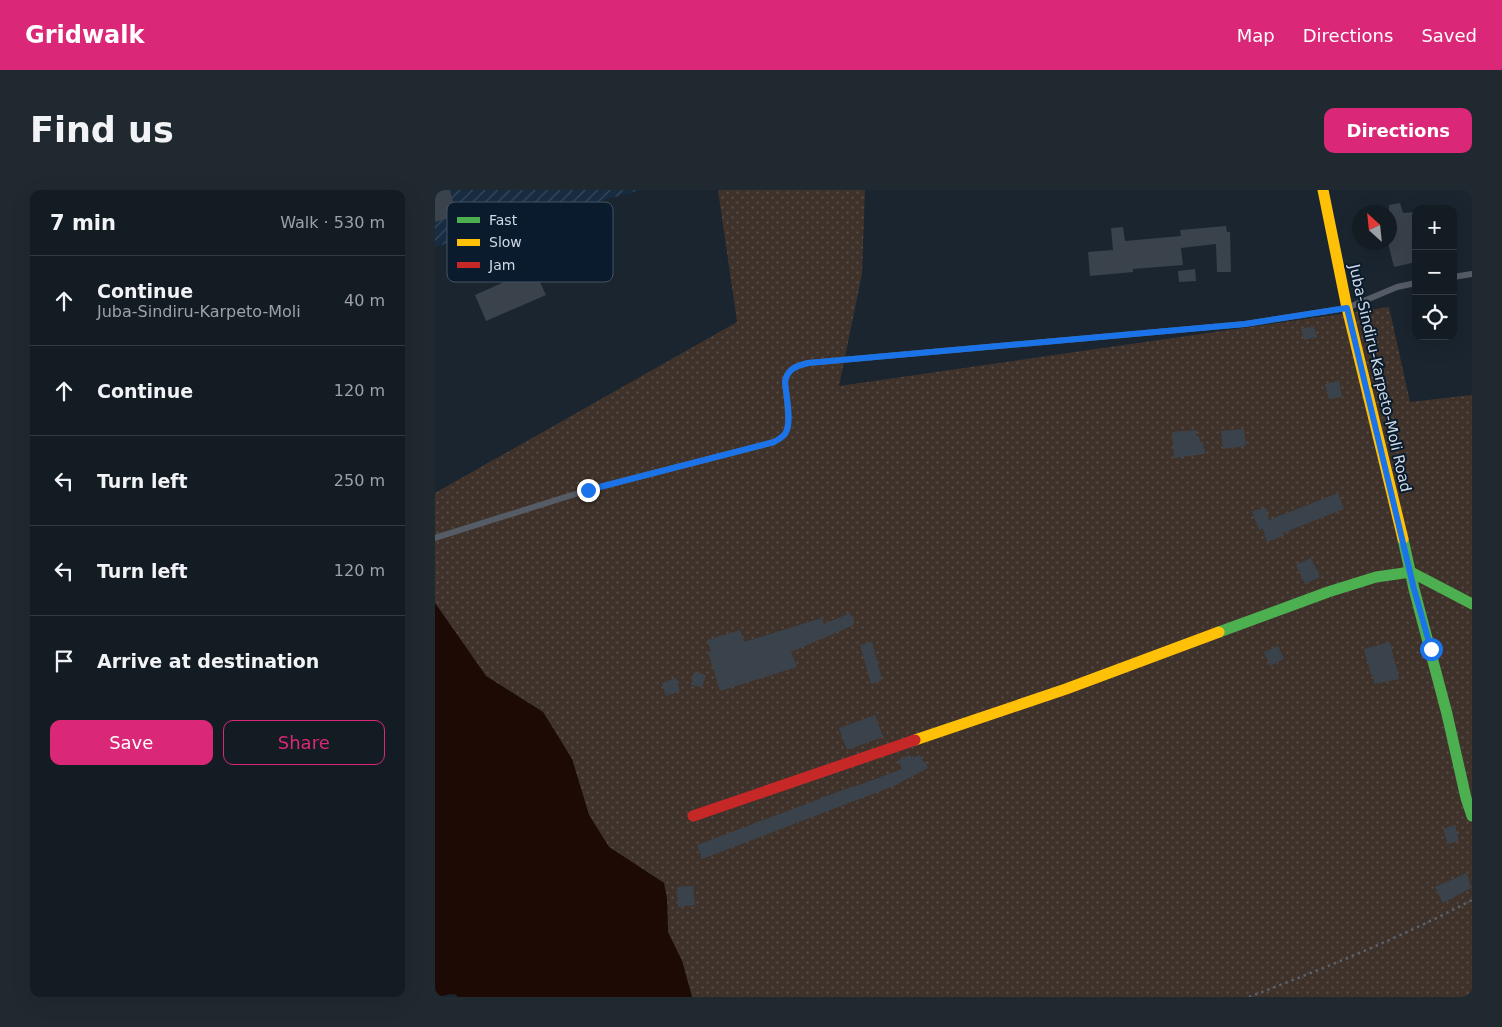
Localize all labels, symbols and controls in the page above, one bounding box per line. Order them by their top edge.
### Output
text: Gridwalk [25,21,145,49]
text: Map [1237,25,1275,46]
text: Directions [1303,25,1393,46]
text: Saved [1421,25,1477,46]
button: Directions [1324,108,1472,153]
text: Find us [30,110,174,150]
legend [447,202,613,282]
north arrow [1352,205,1397,250]
map controls [1412,205,1457,340]
button: + [1412,205,1457,250]
text: 7 min [50,211,116,235]
text: Fast [489,212,518,228]
text: Walk · 530 m [280,213,385,232]
text: Slow [489,234,522,250]
button: − [1412,250,1457,295]
text: Jam [488,257,515,273]
street label: Juba-Sindiru-Karpeto-Moli Road [1345,261,1415,494]
text: Continue [97,280,193,302]
icon: ahead [50,287,78,315]
text: 40 m [344,291,385,310]
button: locate [1412,295,1457,340]
text: Juba-Sindiru-Karpeto-Moli [97,302,301,321]
icon: ahead [50,377,78,405]
text: Continue [97,380,193,402]
text: 120 m [334,381,385,400]
icon: left [50,467,78,495]
text: Turn left [97,470,188,492]
text: 250 m [334,471,385,490]
route end [577,479,600,502]
icon: left [50,557,78,585]
text: Turn left [97,560,188,582]
text: 120 m [334,561,385,580]
route start [1420,638,1443,661]
icon: arrive [50,647,78,675]
text: Arrive at destination [97,650,319,672]
button: Save [50,720,213,765]
button: Share [223,720,385,765]

